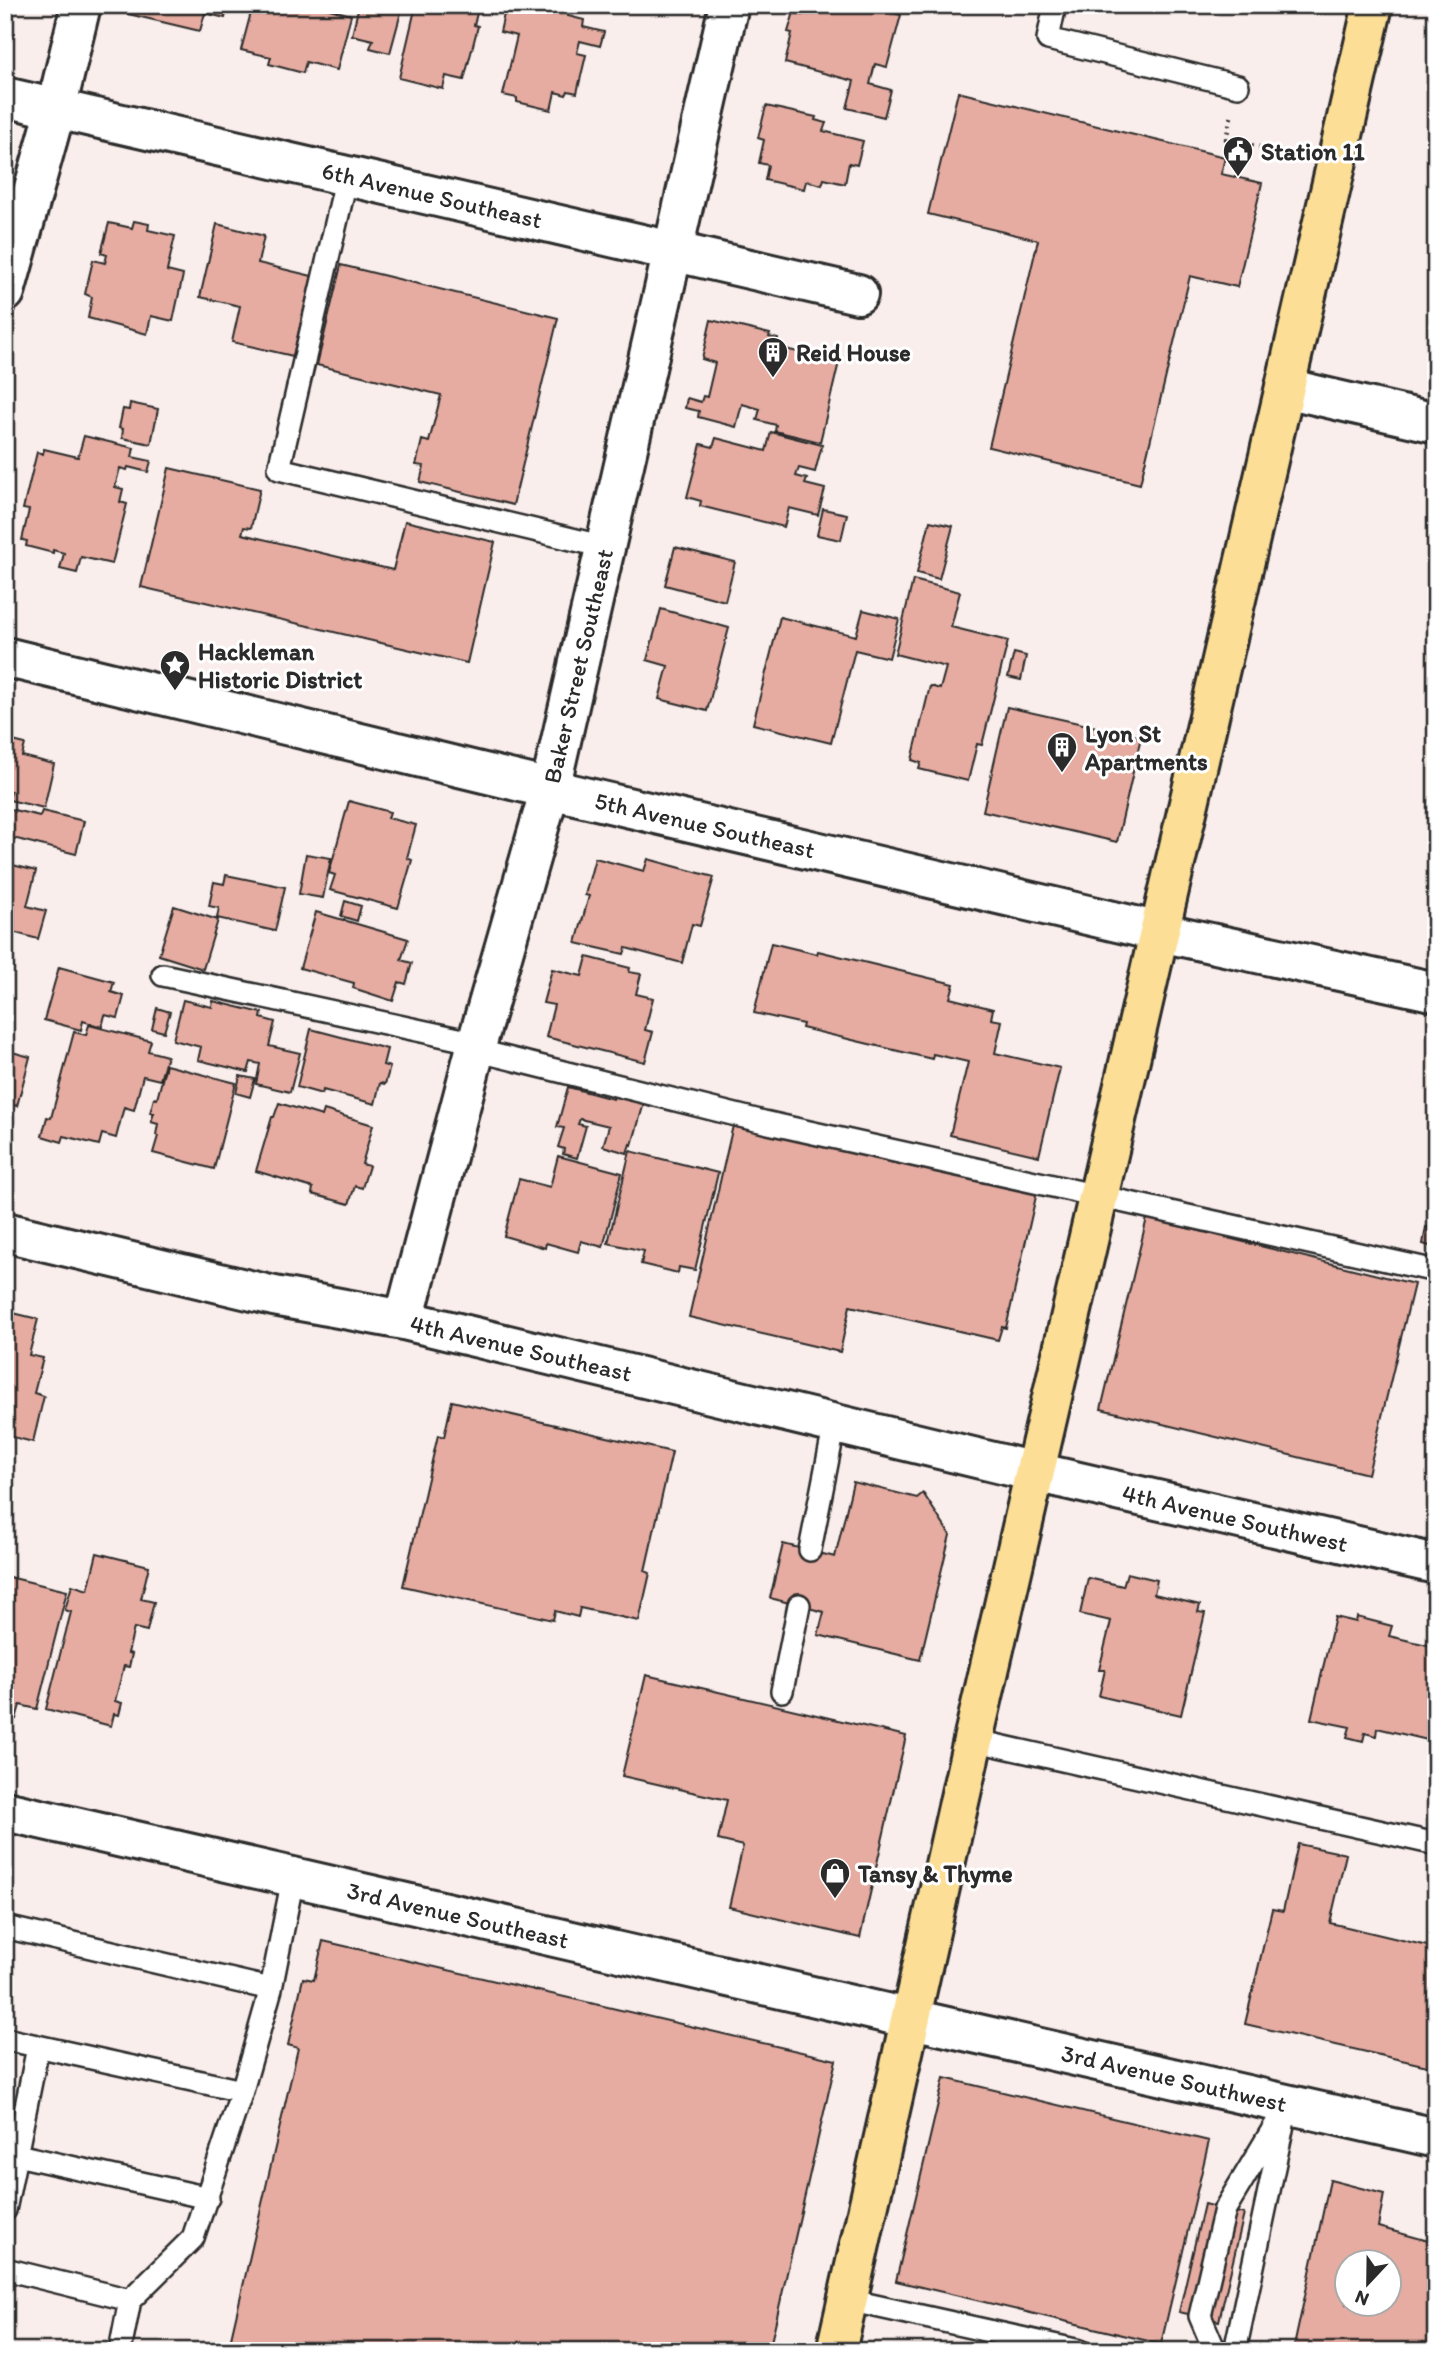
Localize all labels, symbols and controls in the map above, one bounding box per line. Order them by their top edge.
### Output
public building icon: Station 11 [1221,134,1255,178]
place label: Station 11 [1261,137,1365,166]
street label: 6th Avenue Southeast [319,156,545,234]
building icon: Reid House [756,335,790,379]
place label: Reid House [796,338,911,367]
street label: Baker Street Southeast [537,546,619,786]
place label: Hackleman Historic District [198,637,362,694]
place icon: Hackleman Historic District [158,648,192,692]
place label: Lyon St Apartments [1084,719,1208,777]
building icon: Lyon St Apartments [1045,730,1079,774]
street label: 5th Avenue Southeast [592,786,818,864]
street label: 4th Avenue Southeast [407,1308,635,1388]
street label: 4th Avenue Southwest [1119,1478,1351,1558]
shop icon: Tansy & Thyme [818,1856,852,1900]
place label: Tansy & Thyme [857,1859,1013,1889]
street label: 3rd Avenue Southeast [344,1875,572,1955]
street label: 3rd Avenue Southwest [1059,2038,1289,2118]
north arrow [1332,2248,1402,2318]
text: N [1352,2285,1372,2311]

